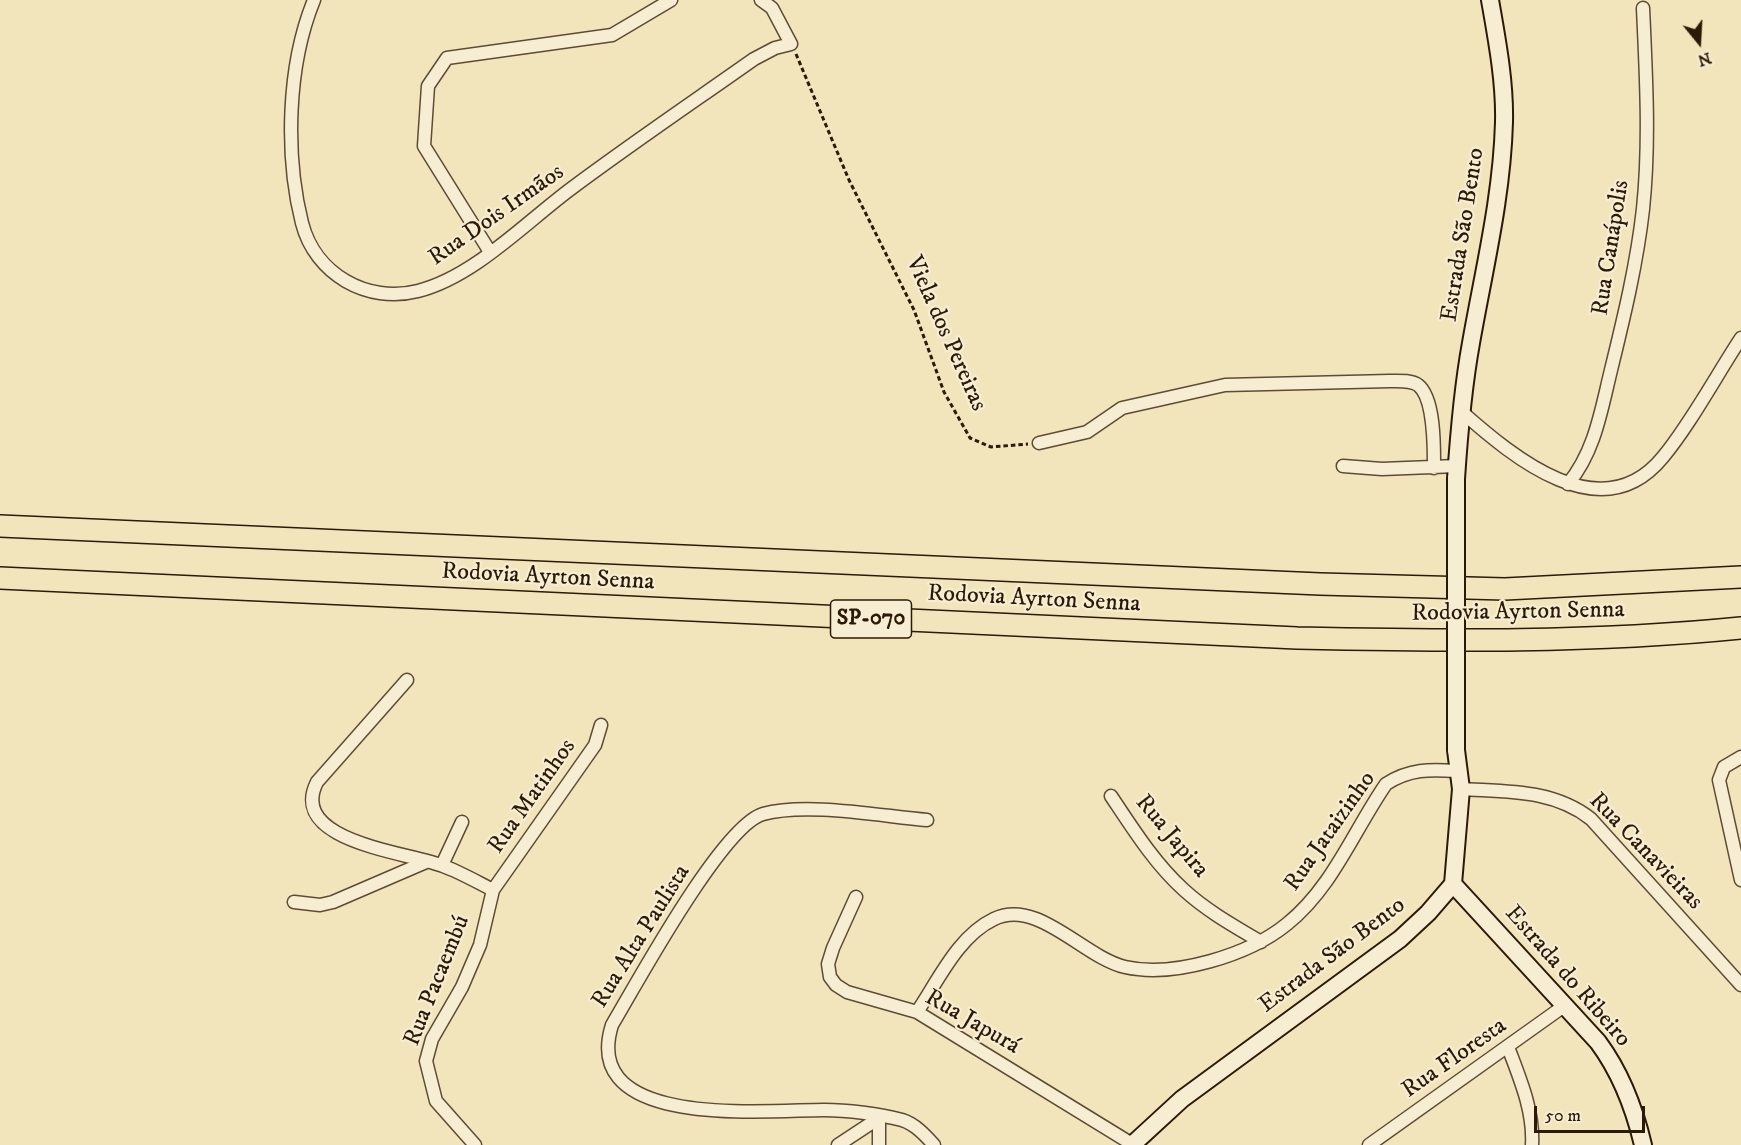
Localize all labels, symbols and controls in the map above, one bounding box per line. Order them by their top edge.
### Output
north arrow [1669,12,1729,72]
text: N [1695,48,1714,71]
street label: Estrada São Bento [1436,146,1492,324]
street label: Rua Dois Irmãos [424,159,570,273]
street label: Rua Canápolis [1587,178,1637,318]
street label: Viela dos Pereiras [898,252,992,416]
street label: Rodovia Ayrton Senna [441,558,655,598]
street label: Rodovia Ayrton Senna [927,580,1141,620]
street label: Rodovia Ayrton Senna [1411,597,1625,629]
road number: SP-070 [830,600,912,638]
street label: Rua Matinhos [483,734,583,860]
street label: Rua Jataizinho [1279,767,1383,897]
street label: Rua Canavieiras [1582,787,1708,917]
street label: Rua Japira [1128,790,1214,884]
street label: Rua Alta Paulista [587,860,697,1014]
street label: Estrada São Bento [1254,892,1412,1020]
street label: Estrada do Ribeiro [1498,900,1636,1054]
street label: Rua Pacaembú [399,912,477,1050]
street label: Rua Japurá [919,984,1025,1062]
street label: Rua Floresta [1397,1012,1513,1106]
scale bar [1537,1094,1648,1132]
text: 50 m [1545,1105,1581,1127]

